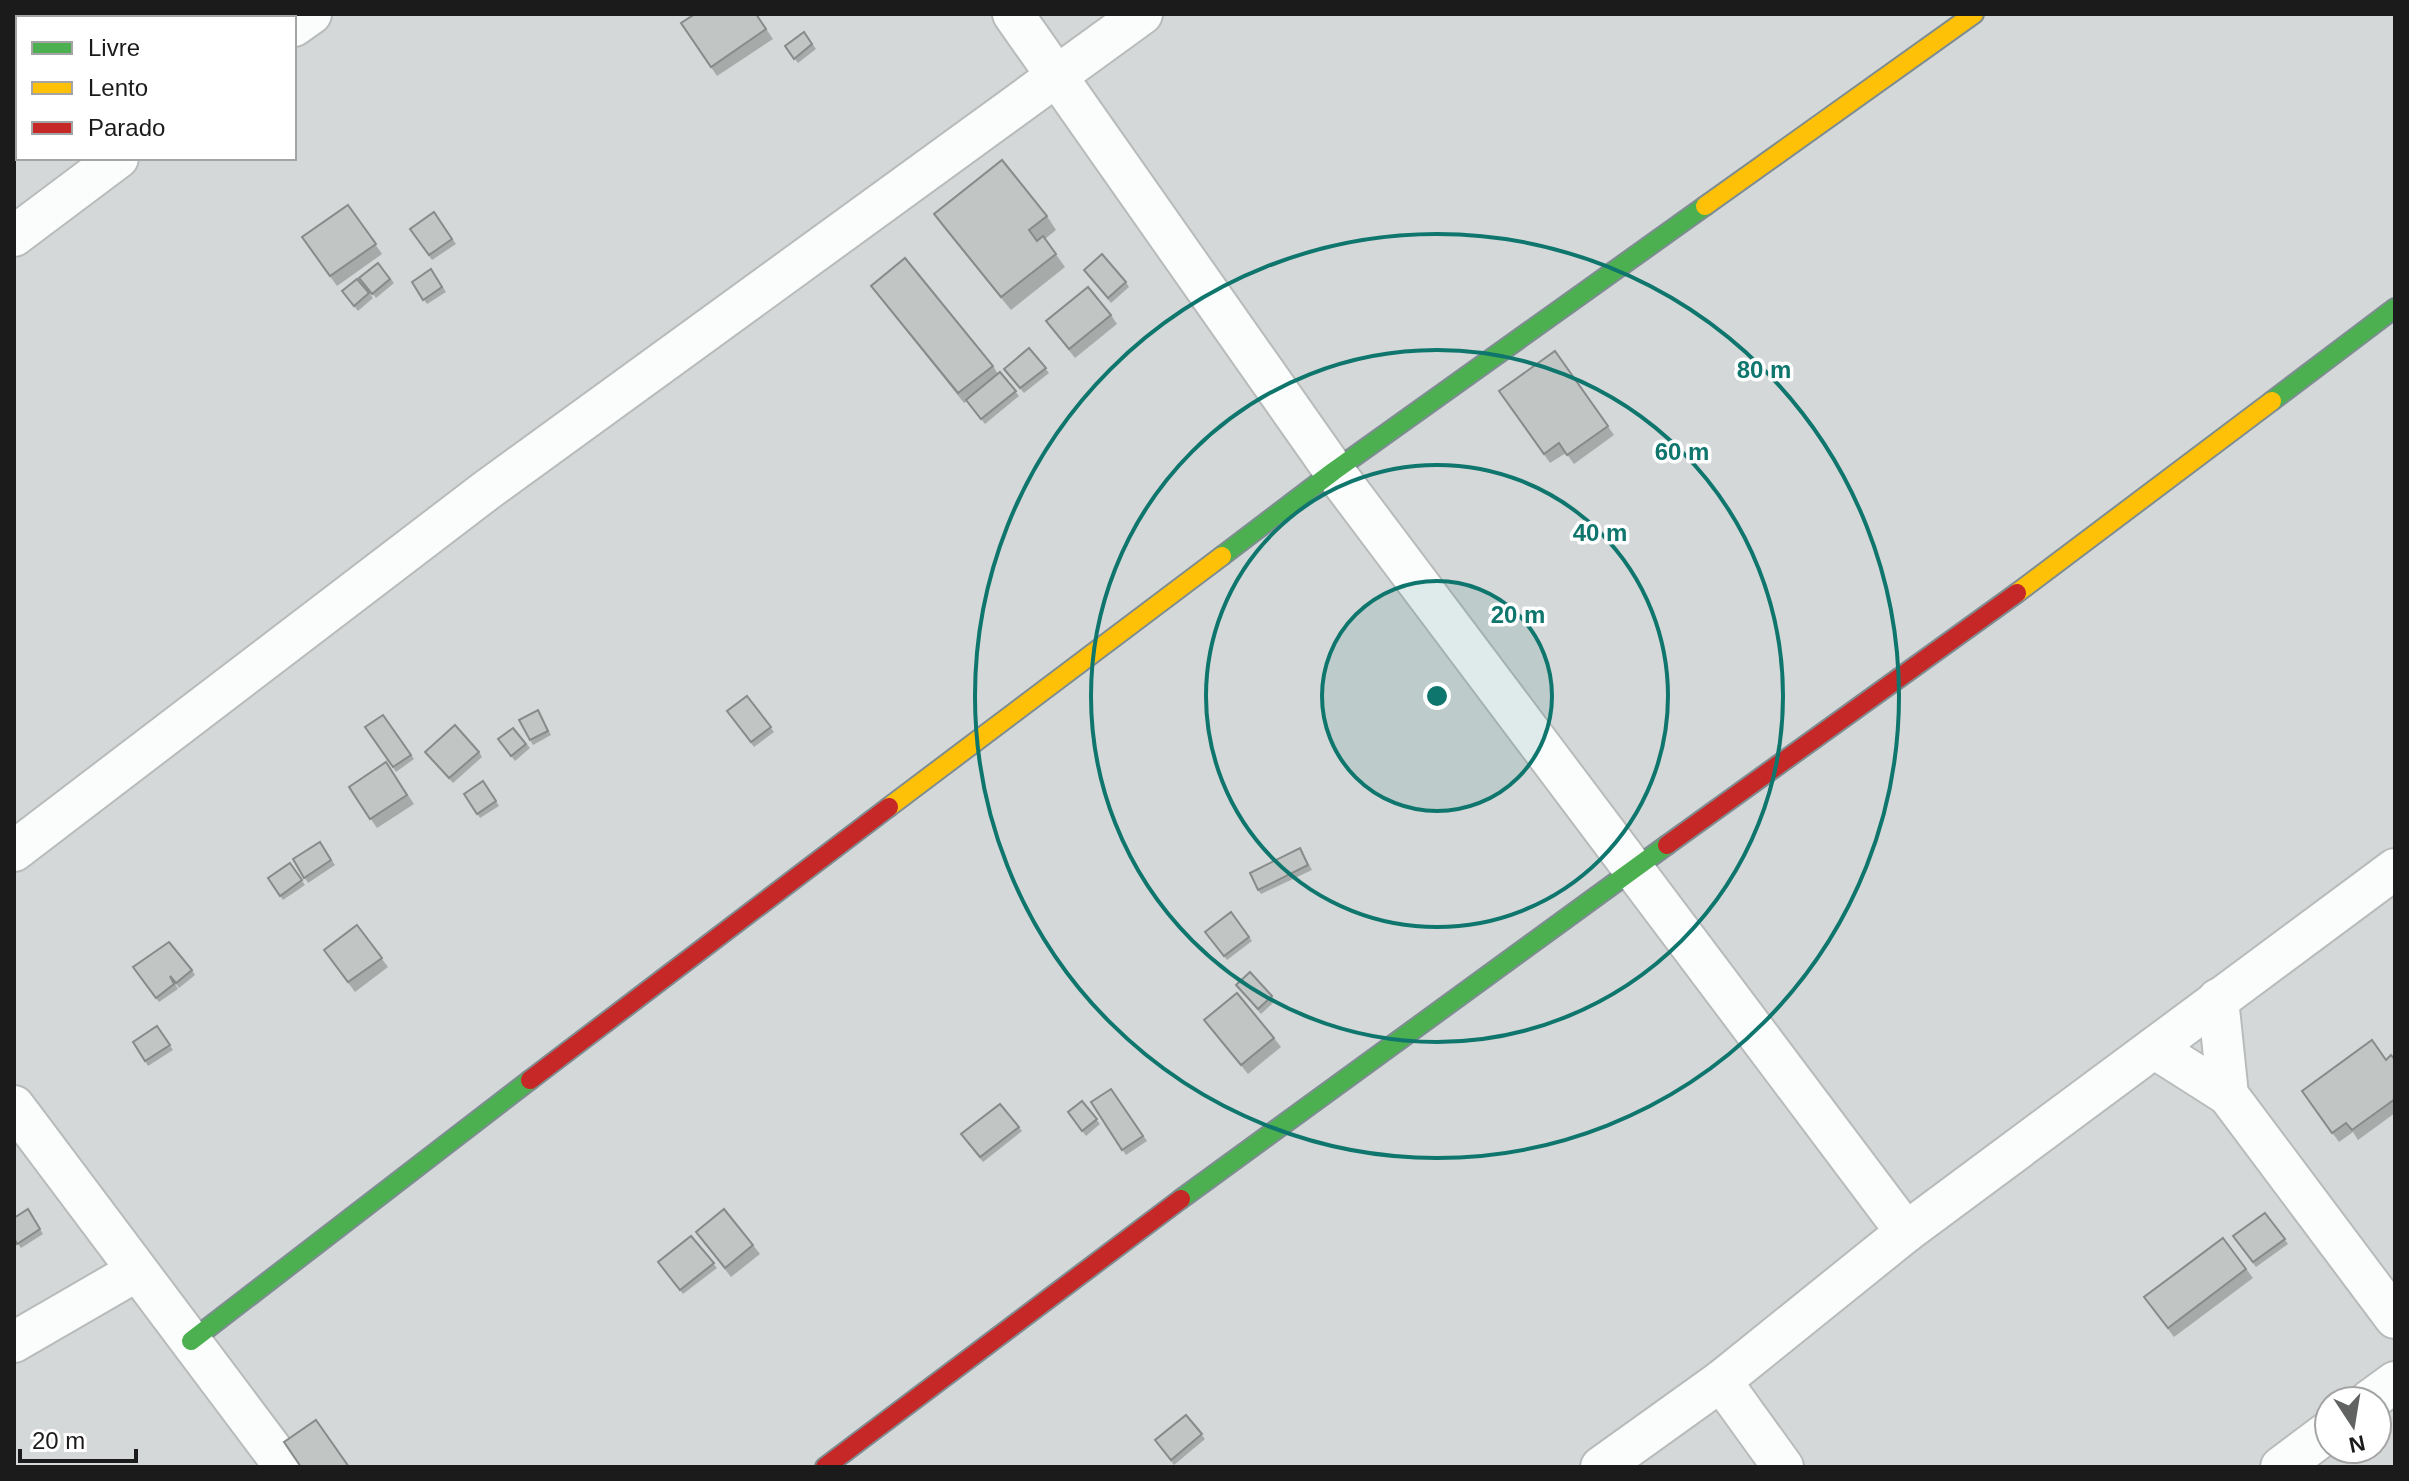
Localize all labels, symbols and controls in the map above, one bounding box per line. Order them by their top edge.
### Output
legend [16,16,296,160]
text: Livre [88,34,140,61]
text: Lento [88,74,148,101]
text: Parado [88,114,165,141]
text: 80 m [1737,356,1791,383]
text: 60 m [1655,438,1709,465]
text: 40 m [1573,519,1627,546]
text: 20 m [1491,601,1545,628]
centre of rings [1423,682,1451,710]
north arrow [2313,1385,2393,1465]
scale bar [20,1413,136,1463]
text: 20 m [32,1427,85,1454]
text: N [2347,1430,2367,1458]

